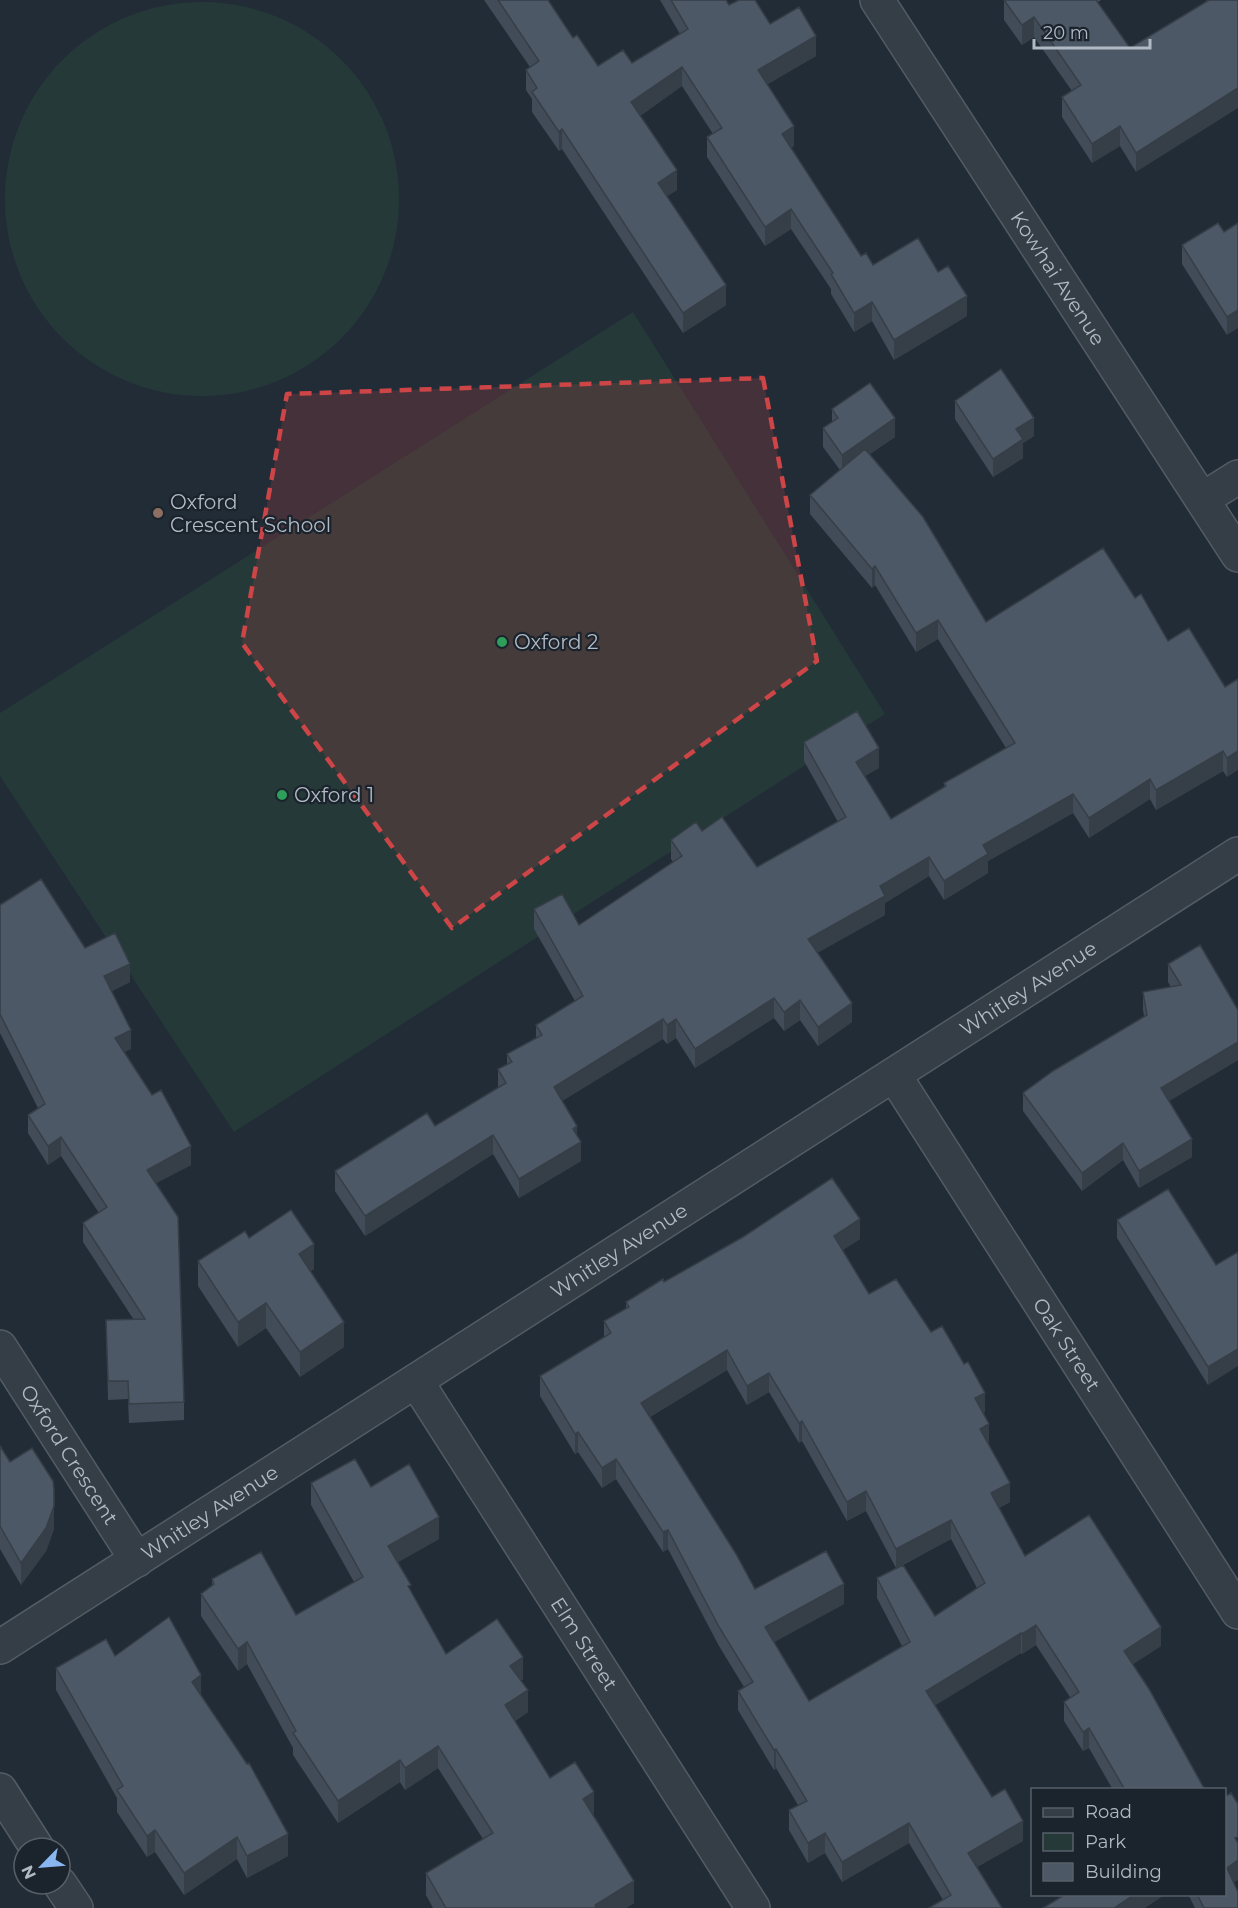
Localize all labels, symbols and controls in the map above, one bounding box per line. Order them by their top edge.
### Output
scale bar [1034,12,1150,50]
text: 20 m [1043,22,1089,44]
street label: Kowhai Avenue [1006,207,1110,350]
place label: Oxford Crescent School [170,490,331,537]
marker: Oxford Crescent School [151,506,165,520]
place label: Oxford 2 [514,630,598,654]
marker: Oxford 2 [495,635,509,649]
place label: Oxford 1 [294,783,374,807]
marker: Oxford 1 [275,788,289,802]
street label: Whitley Avenue [955,936,1101,1041]
street label: Whitley Avenue [546,1198,692,1303]
street label: Oak Street [1028,1293,1105,1396]
street label: Oxford Crescent [15,1380,123,1529]
street label: Whitley Avenue [137,1460,283,1565]
street label: Elm Street [545,1593,623,1695]
legend [1031,1788,1226,1896]
text: Road [1085,1801,1132,1823]
text: Park [1085,1831,1126,1853]
north arrow [12,1836,72,1896]
text: Building [1085,1861,1162,1883]
text: N [18,1862,40,1882]

